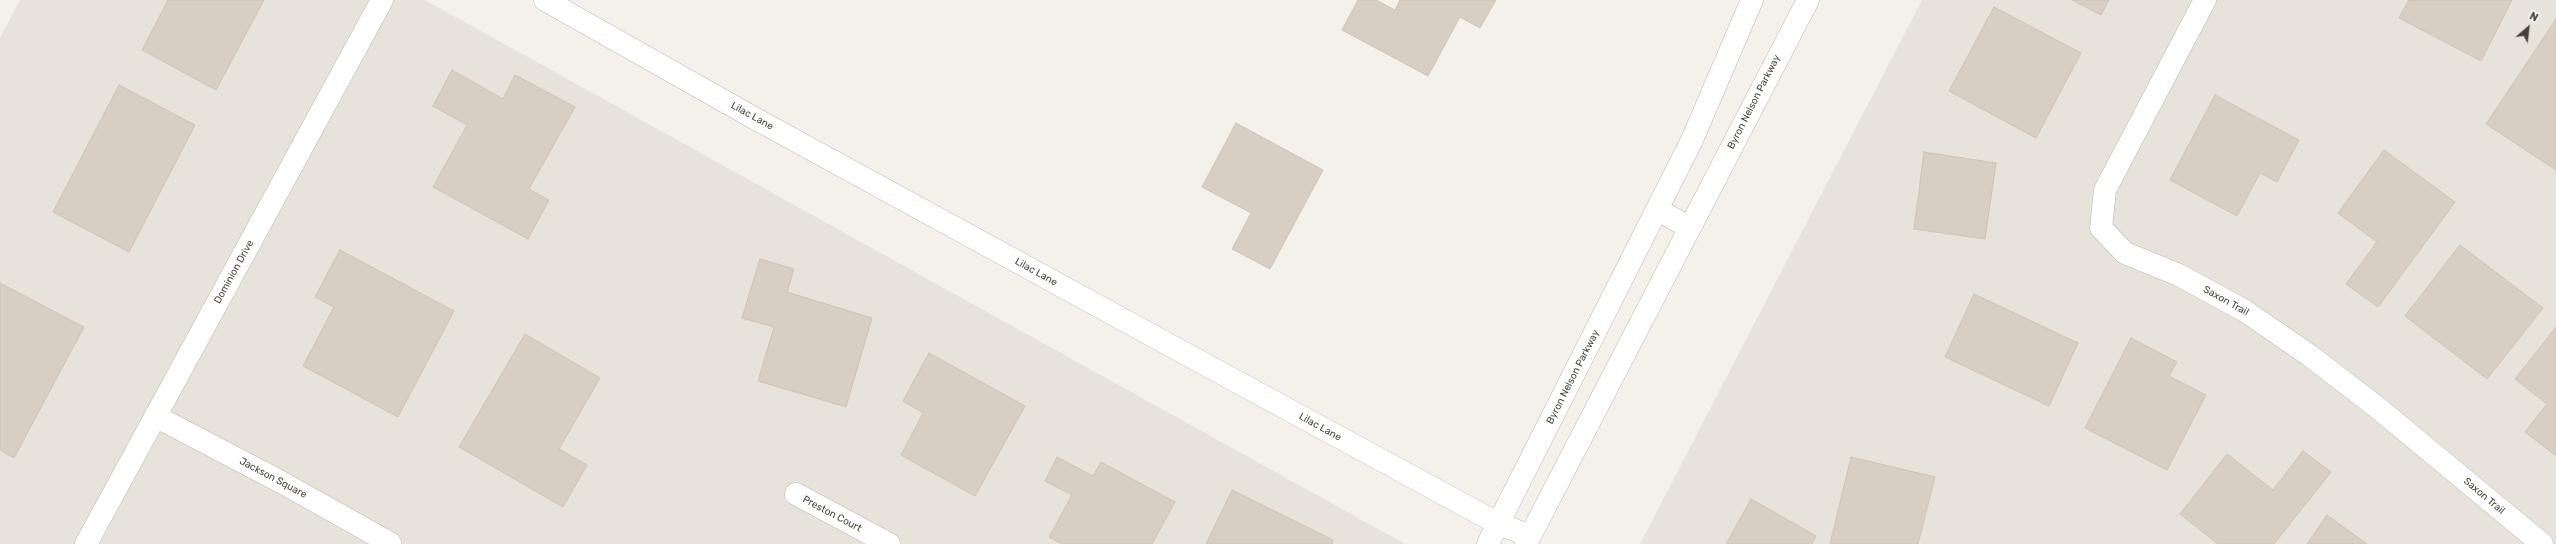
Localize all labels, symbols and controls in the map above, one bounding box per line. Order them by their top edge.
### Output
north arrow [2508,8,2548,48]
text: N [2527,9,2540,25]
street label: Byron Nelson Parkway [1725,53,1783,151]
street label: Lilac Lane [729,99,775,133]
street label: Dominion Drive [212,238,256,306]
street label: Lilac Lane [1013,255,1059,289]
street label: Saxon Trail [2201,284,2251,318]
street label: Byron Nelson Parkway [1544,328,1602,426]
street label: Lilac Lane [1297,410,1343,444]
street label: Jackson Square [237,455,309,501]
street label: Saxon Trail [2461,475,2507,517]
street label: Preston Court [800,493,864,535]

